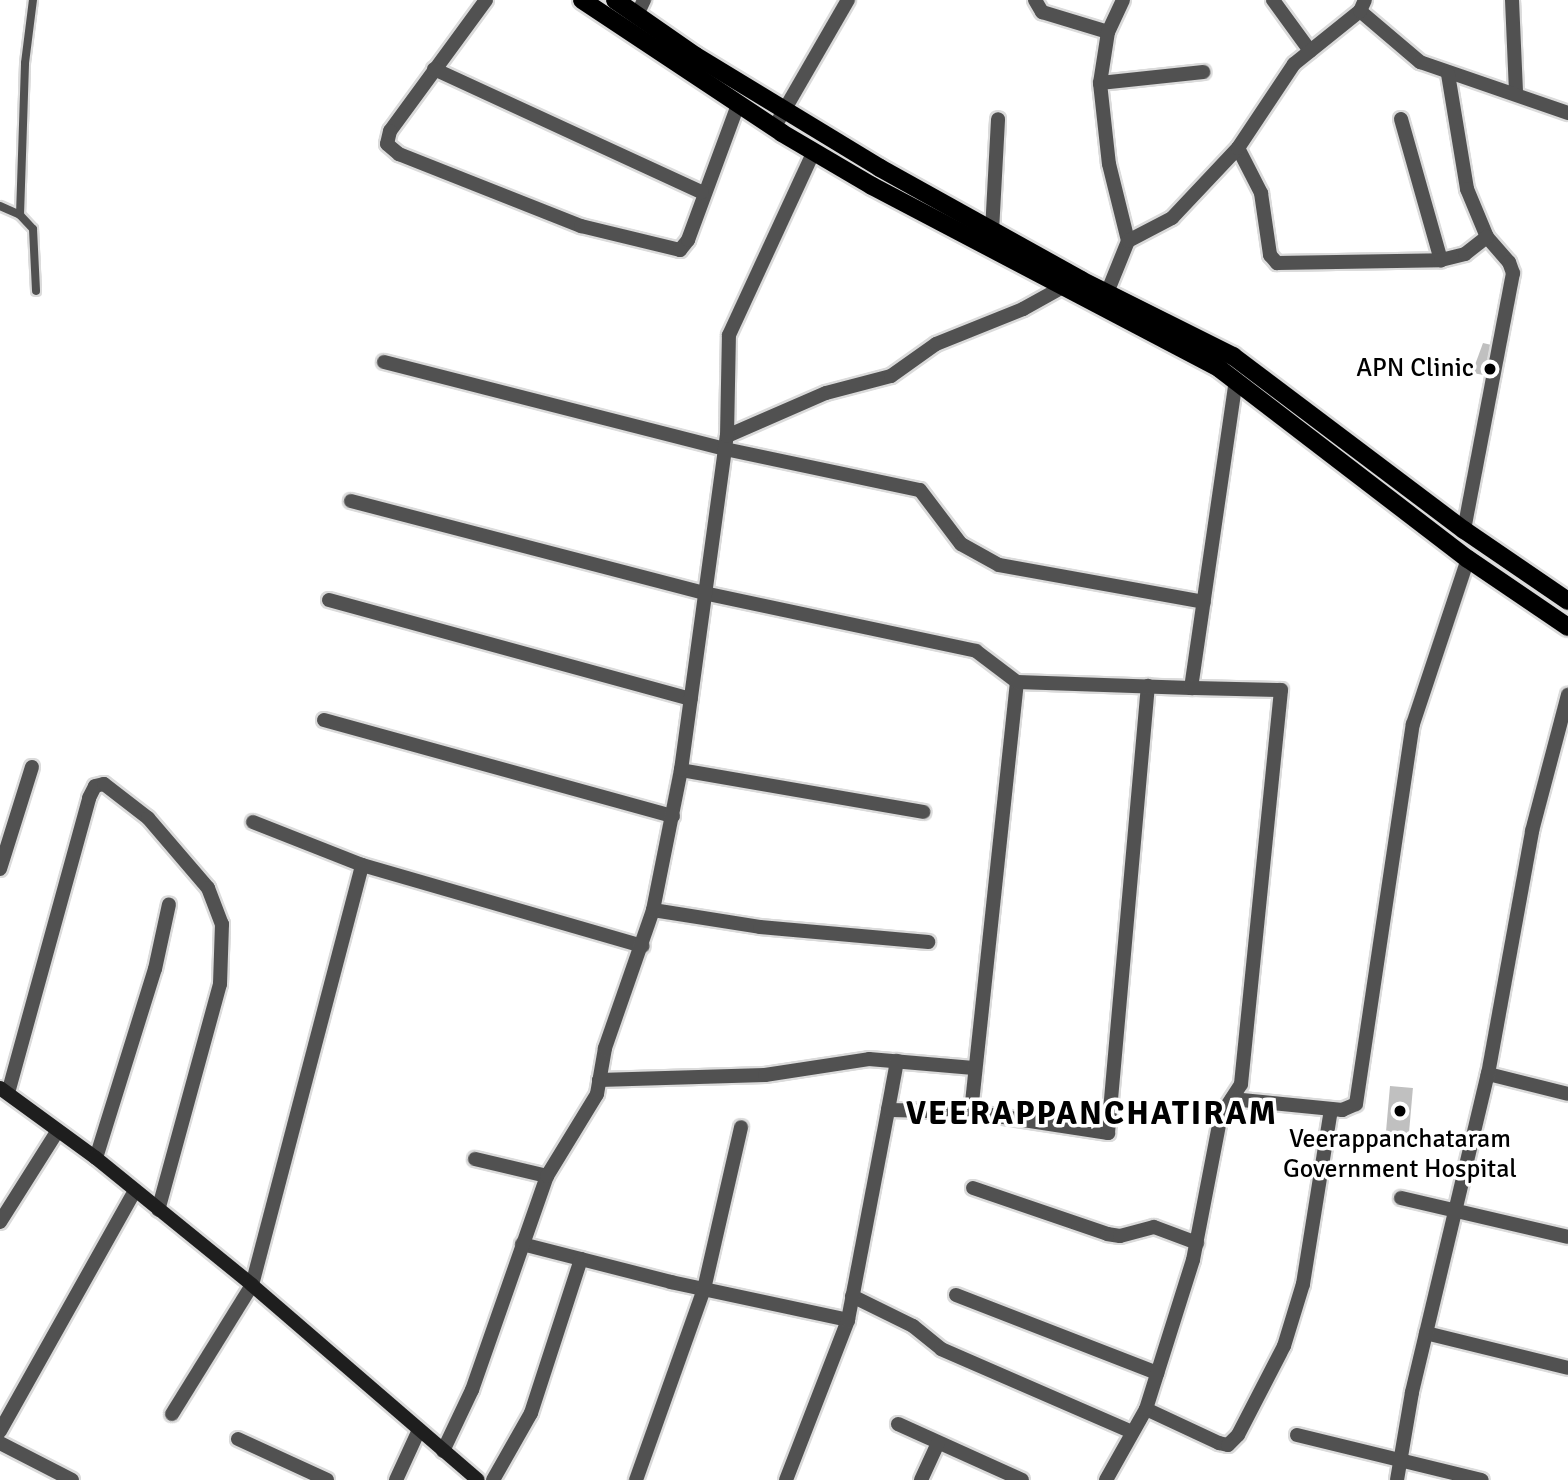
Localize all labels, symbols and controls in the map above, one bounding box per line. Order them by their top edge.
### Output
place label: APN Clinic [1356,353,1474,385]
marker: APN Clinic [1480,359,1500,379]
district label: VEERAPPANCHATIRAM [908,1094,1276,1134]
marker: Veerappanchataram Government Hospital [1390,1101,1410,1121]
place label: Veerappanchataram Government Hospital [1283,1124,1517,1186]

